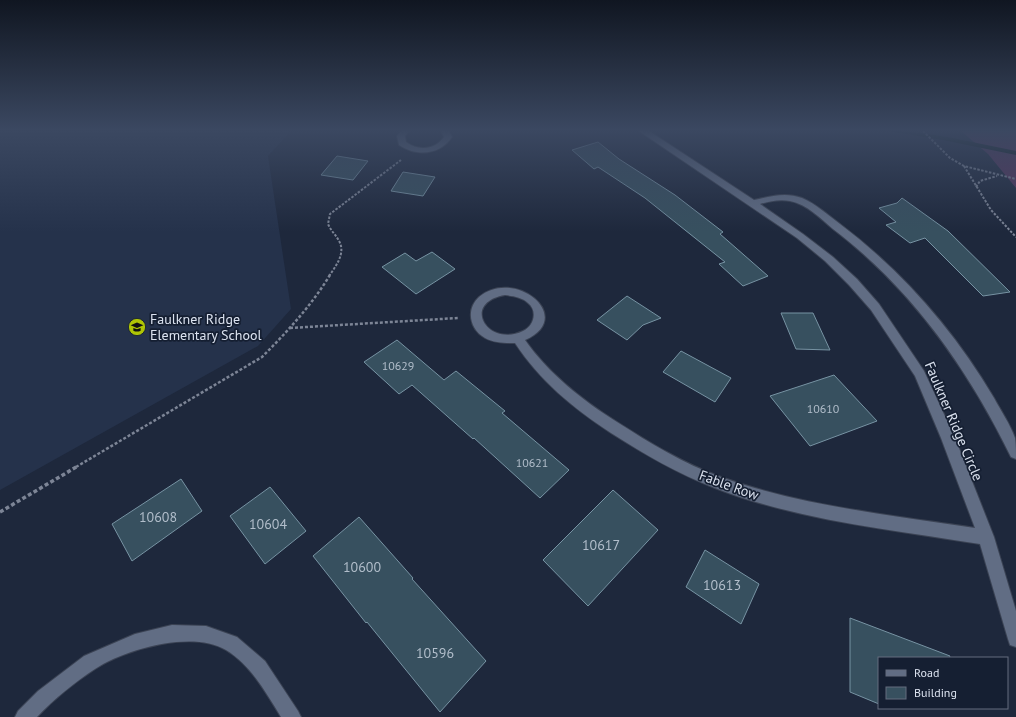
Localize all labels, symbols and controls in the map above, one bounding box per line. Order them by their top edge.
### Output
place label: Faulkner Ridge Elementary School [150,310,262,344]
school or university icon: Faulkner Ridge Elementary School [127,317,147,337]
house number: 10629 [382,358,414,373]
street label: Faulkner Ridge Circle [921,359,987,483]
house number: 10610 [807,401,840,416]
house number: 10621 [516,455,548,470]
street label: Fable Row [697,466,762,504]
house number: 10608 [139,508,177,526]
house number: 10604 [249,515,287,533]
house number: 10617 [582,536,620,554]
house number: 10600 [343,558,381,576]
house number: 10613 [703,576,741,594]
house number: 10596 [416,644,454,662]
legend [878,657,1008,709]
text: Road [914,665,939,680]
text: Building [914,685,957,700]

